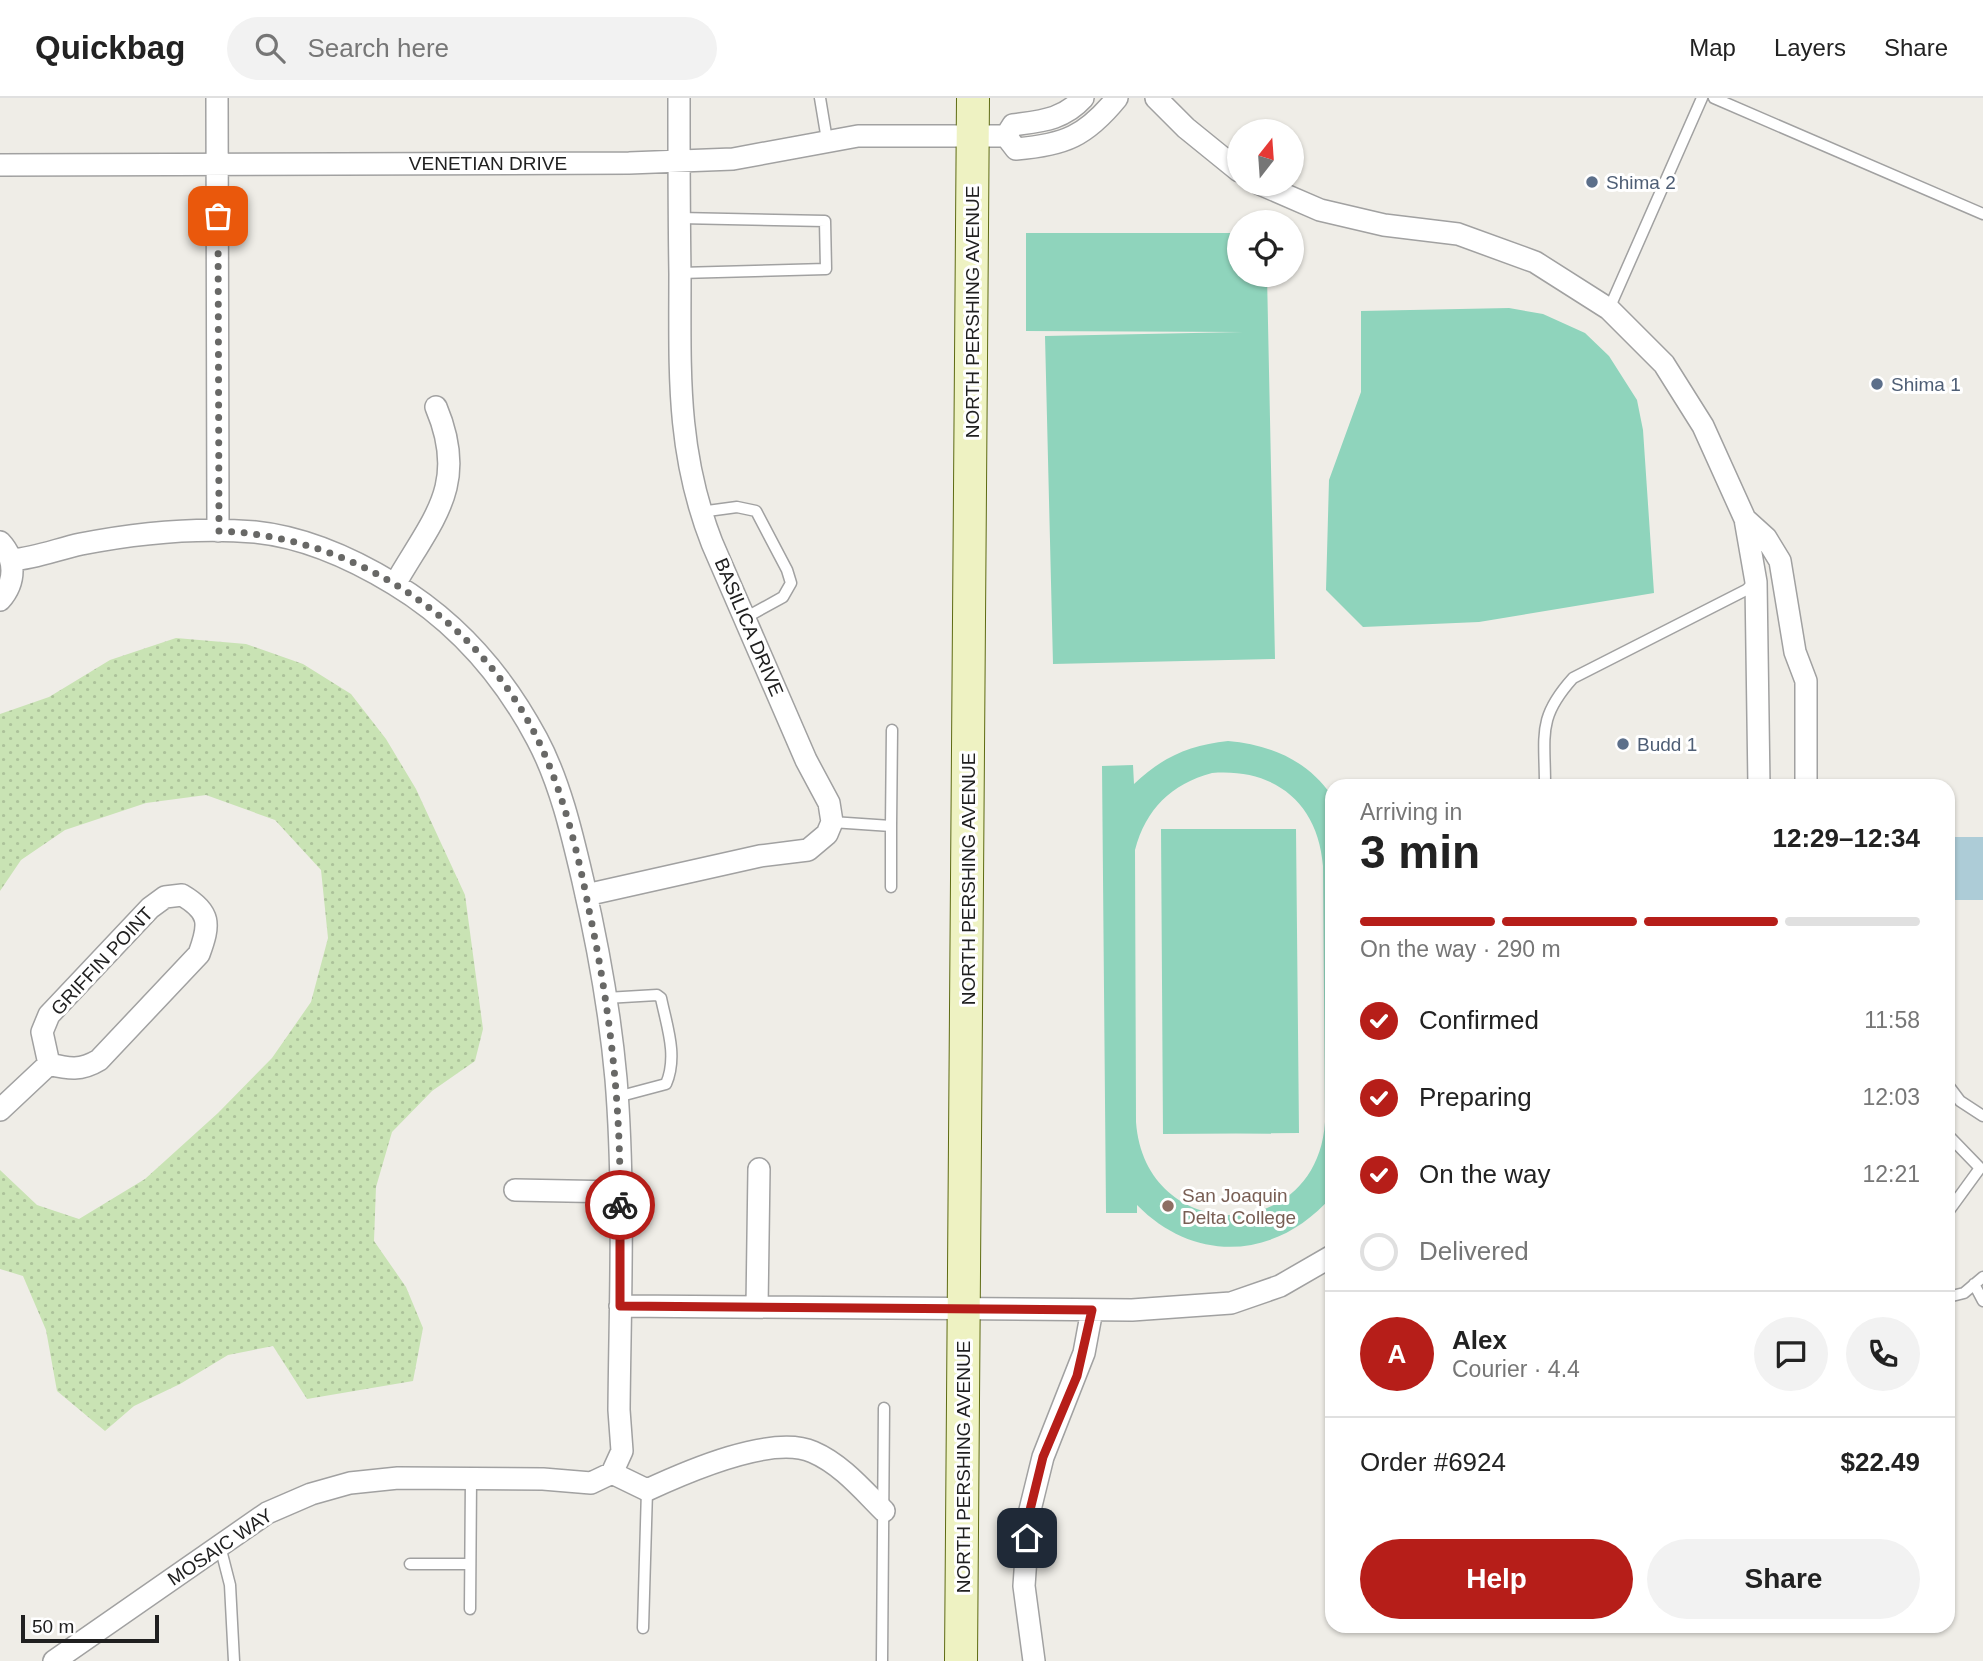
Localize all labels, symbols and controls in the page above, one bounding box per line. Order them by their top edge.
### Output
search box [227,17,717,80]
text: Quickbag [35,29,185,66]
icon: search [251,29,289,67]
text: Search here [307,33,449,63]
text: Map [1689,34,1736,61]
text: Layers [1774,34,1846,61]
text: Share [1884,34,1948,61]
north arrow [1227,119,1304,196]
map controls [1227,119,1304,287]
street label: VENETIAN DRIVE [409,153,567,174]
place label: Shima 2 [1606,172,1676,193]
marker: Shima 2 [1584,174,1600,190]
pin [188,186,248,246]
street label: NORTH PERSHING AVENUE [962,186,983,438]
icon: bag [199,197,237,235]
button: locate [1227,210,1304,287]
place label: Shima 1 [1891,374,1961,395]
marker: Shima 1 [1869,376,1885,392]
street label: BASILICA DRIVE [710,555,788,699]
place label: Budd 1 [1637,734,1697,755]
marker: Budd 1 [1615,736,1631,752]
street label: NORTH PERSHING AVENUE [958,753,979,1005]
text: Arriving in [1360,799,1462,825]
text: 12:29–12:34 [1773,823,1920,853]
text: 3 min [1360,826,1480,878]
street label: GRIFFIN POINT [47,903,157,1019]
text: On the way · 290 m [1360,936,1561,962]
icon: check [1360,1002,1398,1040]
text: Confirmed [1419,1005,1539,1035]
text: 11:58 [1864,1007,1920,1033]
icon: check [1360,1079,1398,1117]
text: Preparing [1419,1082,1532,1112]
text: 12:03 [1862,1084,1920,1110]
icon: check [1360,1156,1398,1194]
text: On the way [1419,1159,1551,1189]
text: 12:21 [1862,1161,1920,1187]
courier [585,1170,655,1240]
place label: San Joaquin Delta College [1182,1185,1296,1228]
icon: bike [601,1186,639,1224]
marker: San Joaquin Delta College [1160,1198,1176,1214]
text: Delivered [1419,1236,1529,1266]
button: chat [1754,1317,1828,1391]
button: phone [1846,1317,1920,1391]
text: Alex [1452,1325,1507,1355]
text: A [1388,1339,1406,1369]
street label: NORTH PERSHING AVENUE [953,1341,974,1593]
text: Courier · 4.4 [1452,1356,1580,1382]
text: Order #6924 [1360,1447,1506,1477]
text: $22.49 [1840,1447,1920,1477]
street label: MOSAIC WAY [164,1504,276,1590]
pin [997,1508,1057,1568]
icon: home [1008,1519,1046,1557]
button: Help [1360,1539,1633,1619]
button: Share [1647,1539,1920,1619]
scale bar [21,1612,159,1644]
text: 50 m [32,1616,74,1637]

